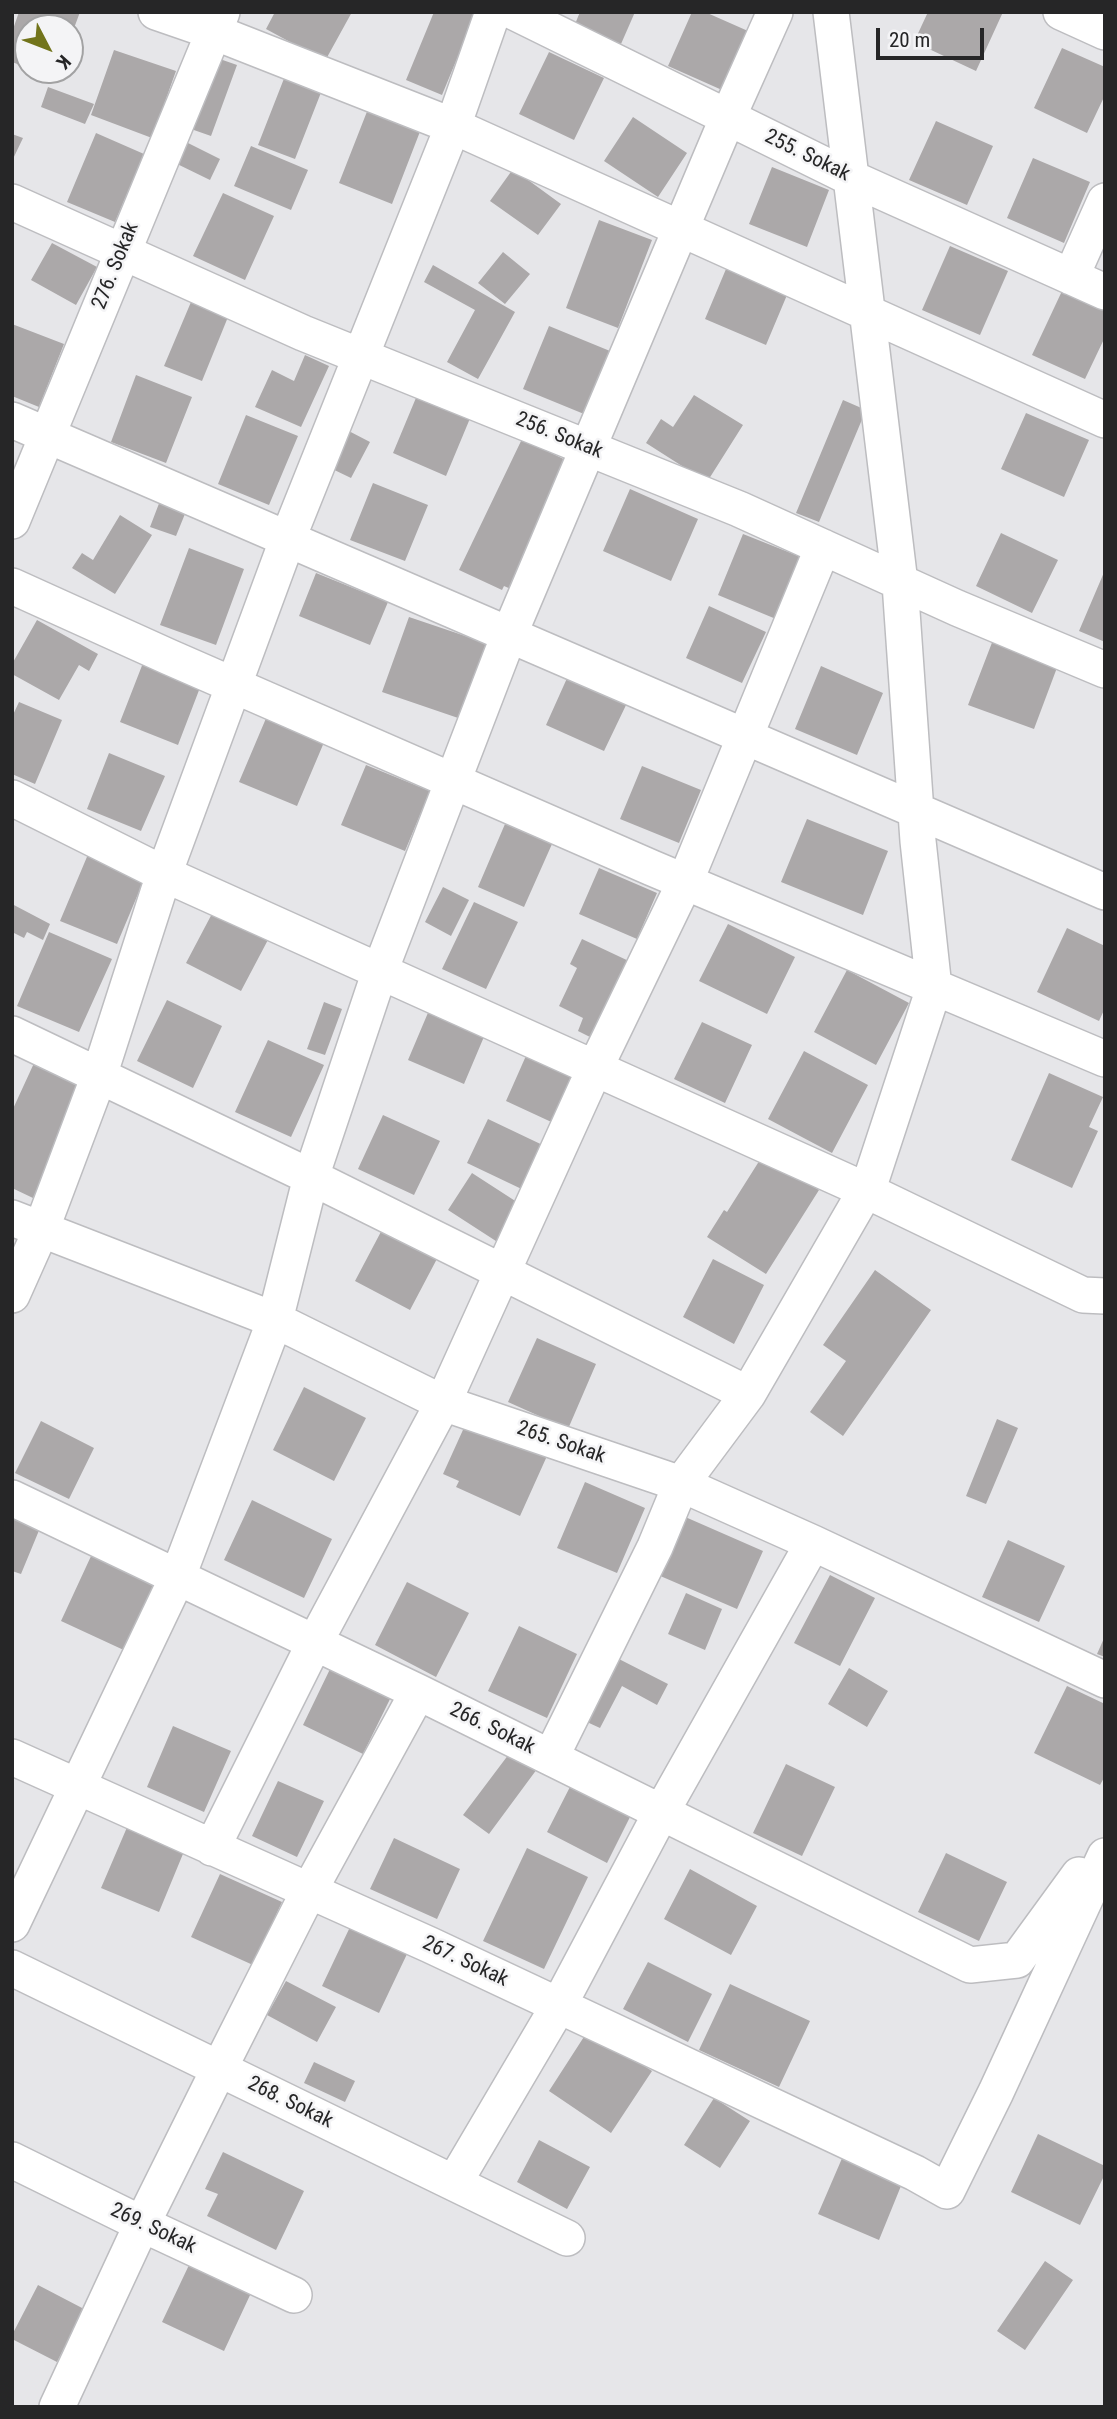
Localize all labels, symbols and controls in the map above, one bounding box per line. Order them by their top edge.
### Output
north arrow [14,14,84,84]
scale bar [879,14,988,58]
text: 20 m [889,28,930,52]
text: K [51,50,76,74]
street label: 255. Sokak [760,125,854,187]
street label: 276. Sokak [87,219,145,313]
street label: 256. Sokak [512,407,606,465]
street label: 265. Sokak [513,1416,609,1470]
street label: 266. Sokak [445,1698,539,1760]
street label: 267. Sokak [418,1931,512,1993]
street label: 268. Sokak [243,2072,337,2134]
street label: 269. Sokak [106,2198,200,2260]

